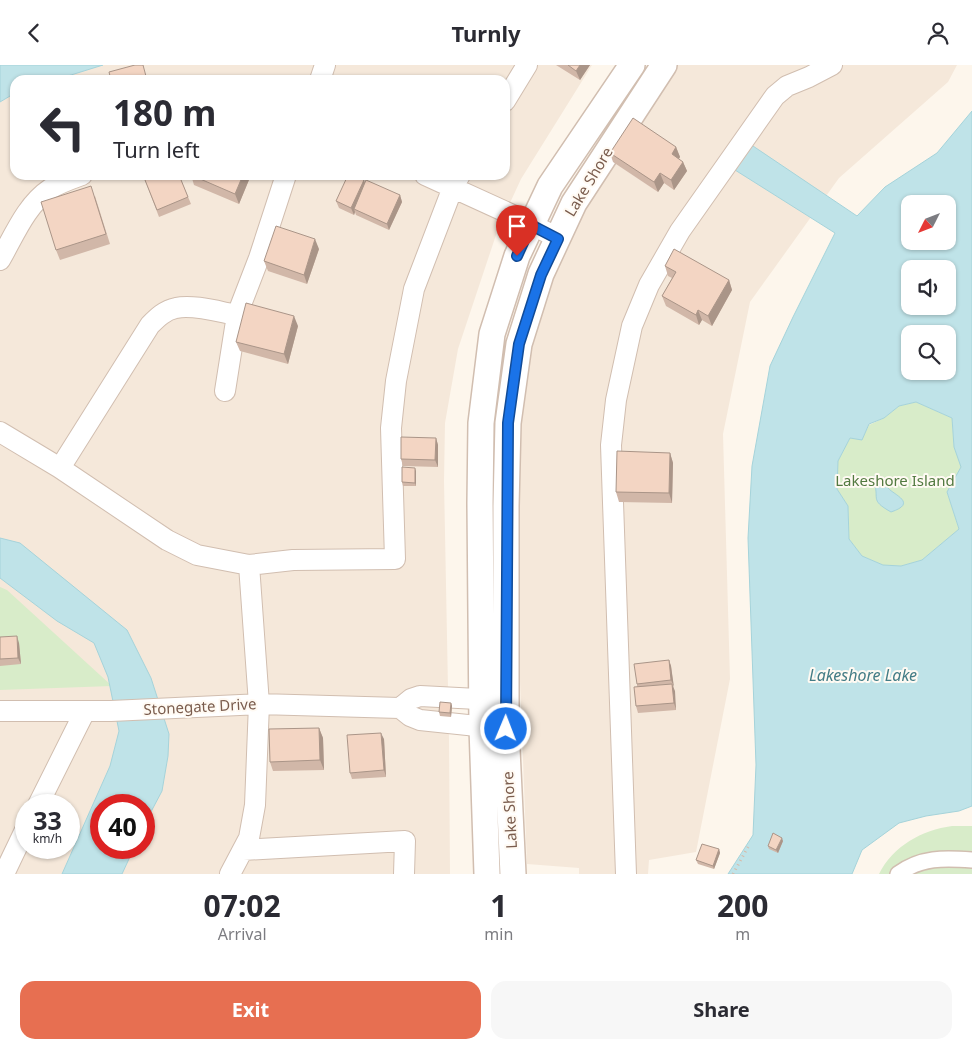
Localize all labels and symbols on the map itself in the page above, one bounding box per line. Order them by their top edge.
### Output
street label: Lake Shore [560,143,617,220]
north arrow [901,195,956,250]
pin [496,205,538,256]
park label: Lakeshore Island [835,470,955,490]
water label: Lakeshore Lake [809,664,917,686]
street label: Stonegate Drive [143,693,257,719]
position arrow [479,702,531,754]
street label: Lake Shore [497,771,521,849]
speed limit sign: 40 [90,794,155,859]

